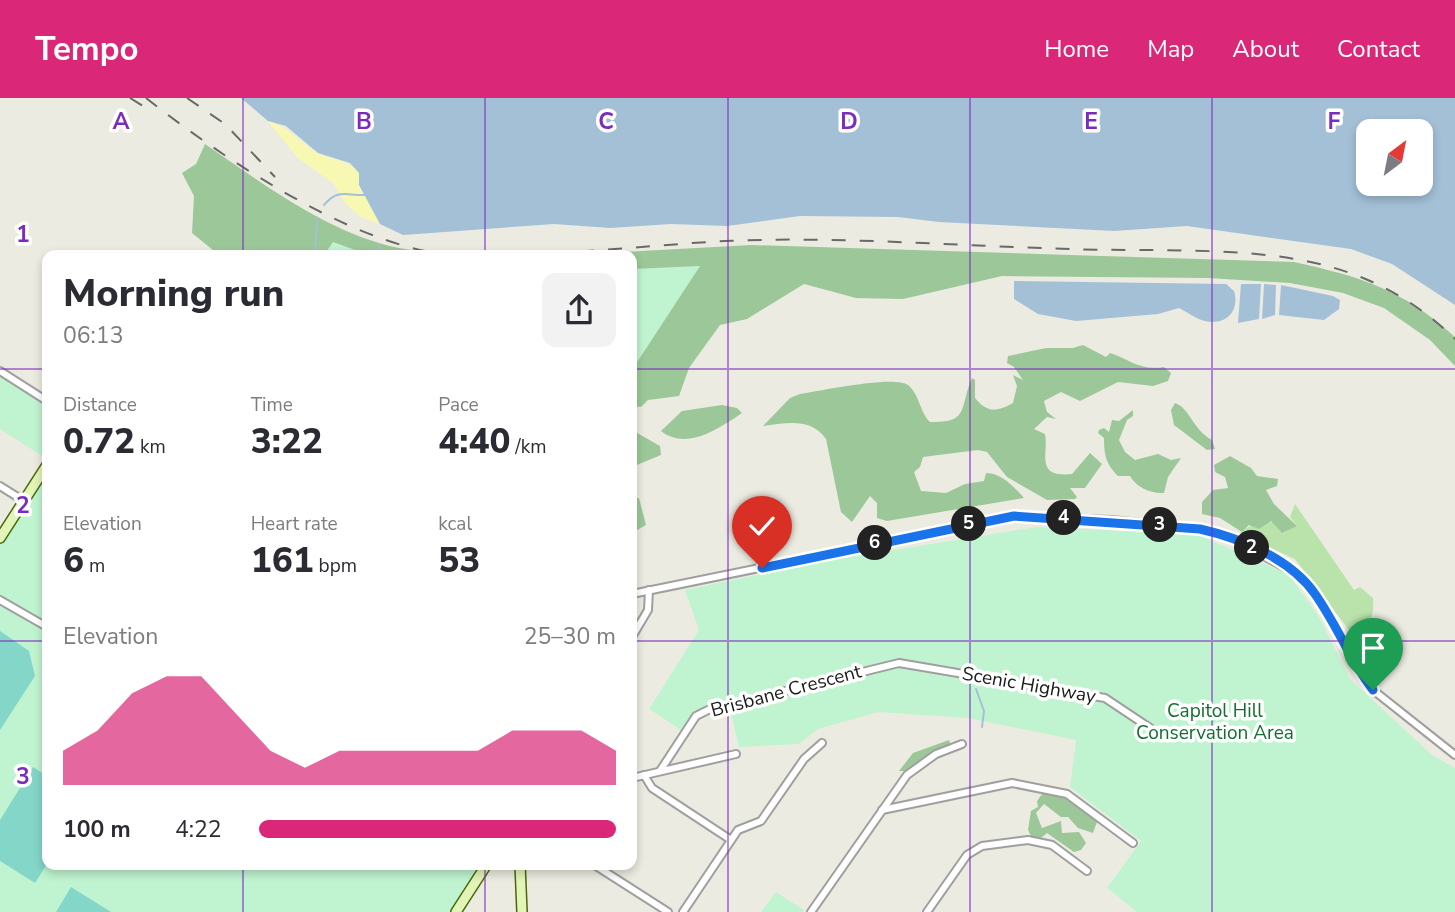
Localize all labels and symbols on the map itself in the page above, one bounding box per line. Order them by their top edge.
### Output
text: A [112,106,130,137]
text: B [356,106,372,137]
text: C [598,106,614,137]
text: D [840,106,858,137]
text: E [1084,106,1098,137]
text: F [1328,106,1341,137]
north arrow [1356,119,1433,196]
text: 1 [16,219,30,250]
text: 2 [16,490,30,521]
pin [732,496,792,568]
pin: 4 [1046,500,1082,536]
pin: 5 [951,506,986,542]
pin: 3 [1142,508,1178,542]
pin: 6 [858,526,892,560]
pin: 2 [1234,531,1270,566]
pin [1343,618,1403,690]
street label: Brisbane Crescent [708,658,865,724]
street label: Scenic Highway [960,660,1098,710]
park label: Capitol Hill Conservation Area [1136,698,1294,746]
text: 3 [16,761,30,792]

